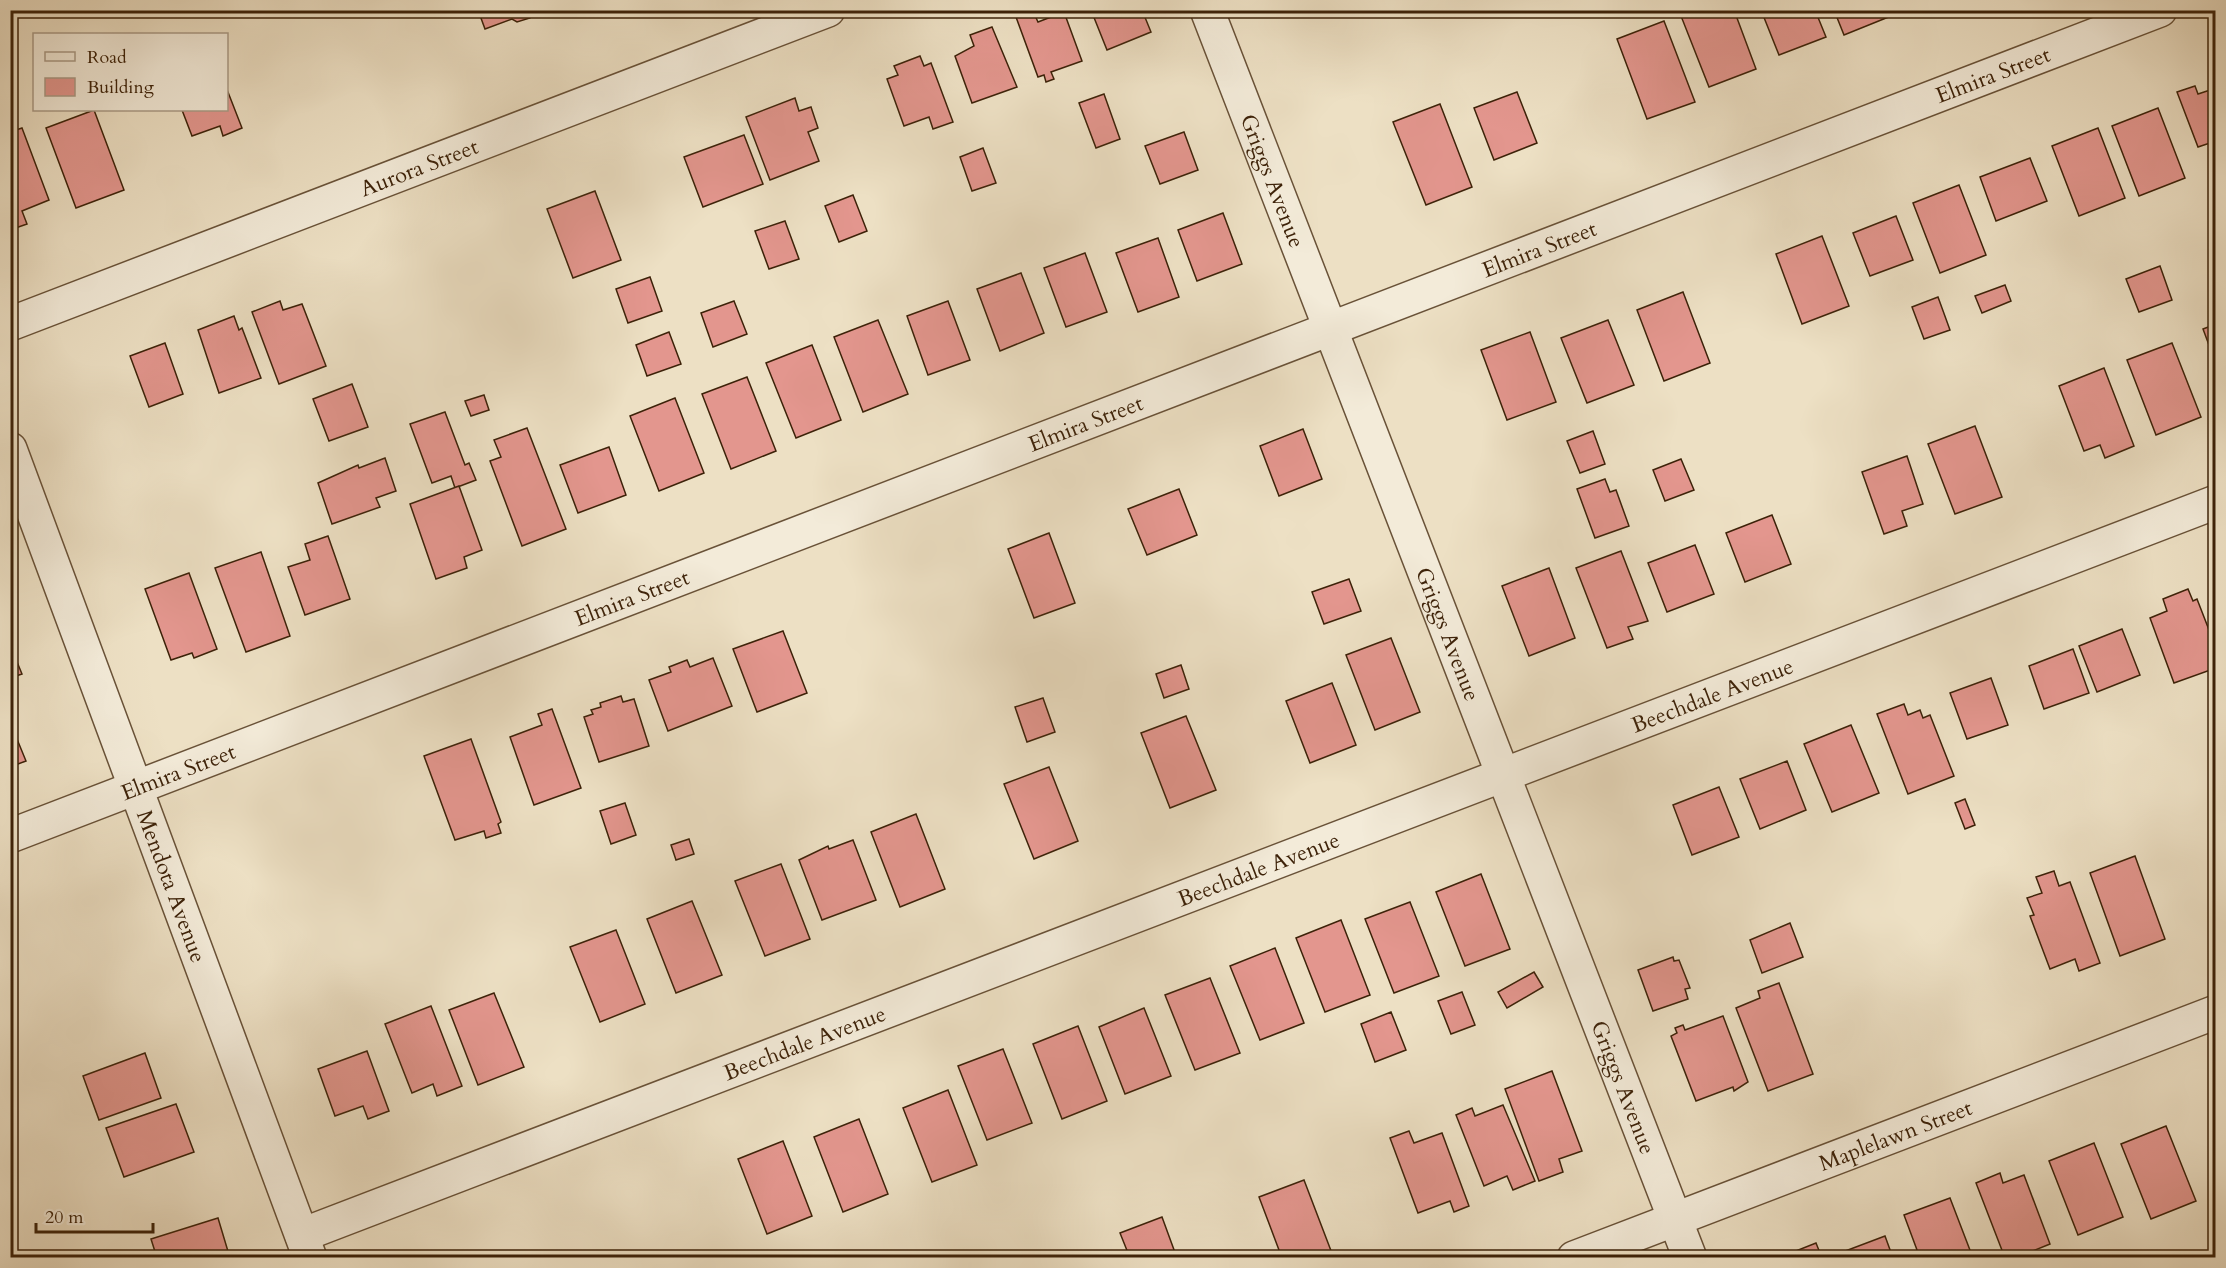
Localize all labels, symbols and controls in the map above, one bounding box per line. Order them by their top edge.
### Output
legend [33,33,228,111]
street label: Elmira Street [1931,40,2055,111]
text: Road [87,45,127,70]
text: Building [87,75,155,100]
street label: Griggs Avenue [1233,110,1312,252]
street label: Aurora Street [356,132,483,204]
street label: Elmira Street [1478,214,1601,285]
street label: Elmira Street [1024,388,1147,459]
street label: Elmira Street [570,562,694,634]
street label: Griggs Avenue [1408,563,1487,705]
street label: Beechdale Avenue [1627,651,1798,741]
street label: Elmira Street [117,737,240,808]
street label: Mendota Avenue [129,806,213,967]
street label: Beechdale Avenue [1173,825,1344,914]
street label: Beechdale Avenue [719,999,890,1088]
street label: Griggs Avenue [1584,1016,1662,1159]
street label: Maplelawn Street [1815,1093,1977,1179]
scale bar [36,1196,153,1234]
text: 20 m [45,1205,84,1230]

